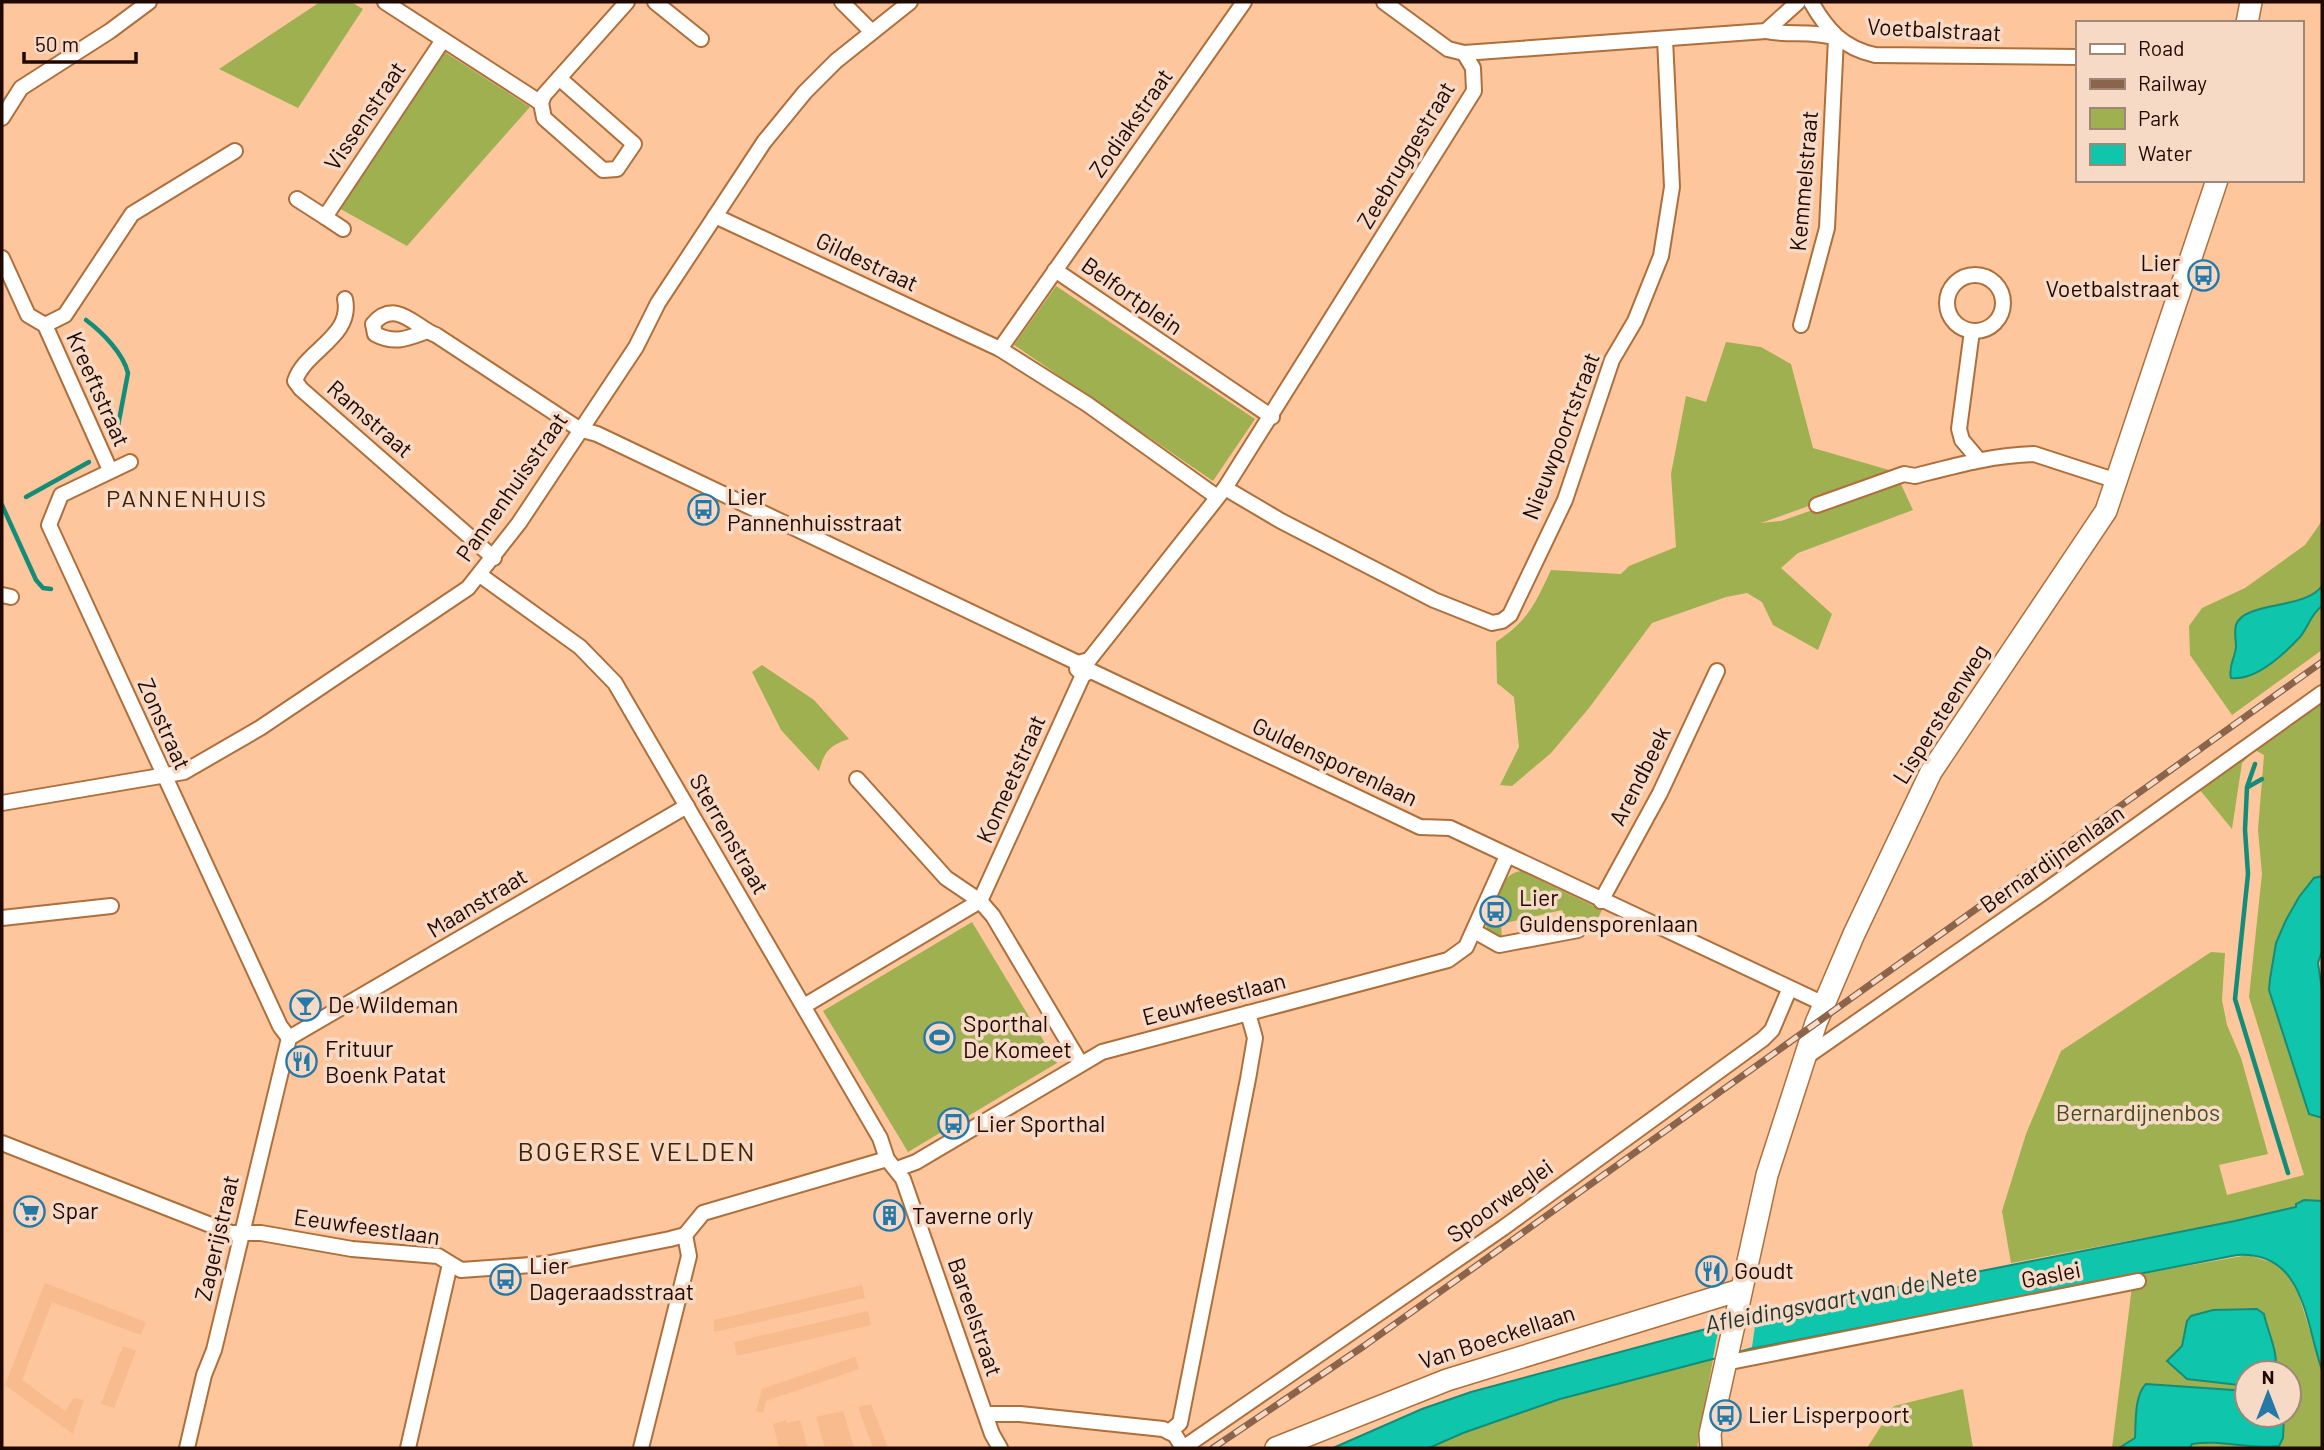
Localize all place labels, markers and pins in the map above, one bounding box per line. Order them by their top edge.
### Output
place label: Lier Voetbalstraat [2045,248,2181,302]
bus stop icon: Lier Voetbalstraat [2186,259,2220,293]
place label: Lier Pannenhuisstraat [727,482,902,536]
bus stop icon: Lier Pannenhuisstraat [687,493,721,527]
place label: Lier Guldensporenlaan [1519,883,1698,937]
bus stop icon: Lier Guldensporenlaan [1479,894,1513,928]
bar icon: De Wildeman [288,988,322,1022]
place label: De Wildeman [328,990,458,1018]
place label: Sporthal De Komeet [963,1009,1072,1063]
sports icon: Sporthal De Komeet [923,1020,957,1054]
place label: Frituur Boenk Patat [325,1034,446,1088]
restaurant icon: Frituur Boenk Patat [285,1045,319,1079]
bus stop icon: Lier Sporthal [936,1107,970,1141]
place label: Lier Sporthal [976,1109,1105,1137]
supermarket icon: Spar [12,1194,46,1228]
place label: Spar [52,1196,99,1224]
building icon: Taverne orly [872,1199,906,1233]
place label: Taverne orly [912,1201,1034,1229]
place label: Lier Dageraadsstraat [529,1251,694,1305]
restaurant icon: Goudt [1694,1254,1728,1288]
place label: Goudt [1734,1256,1794,1284]
bus stop icon: Lier Dageraadsstraat [489,1262,523,1296]
bus stop icon: Lier Lisperpoort [1708,1398,1742,1432]
place label: Lier Lisperpoort [1748,1400,1910,1428]

